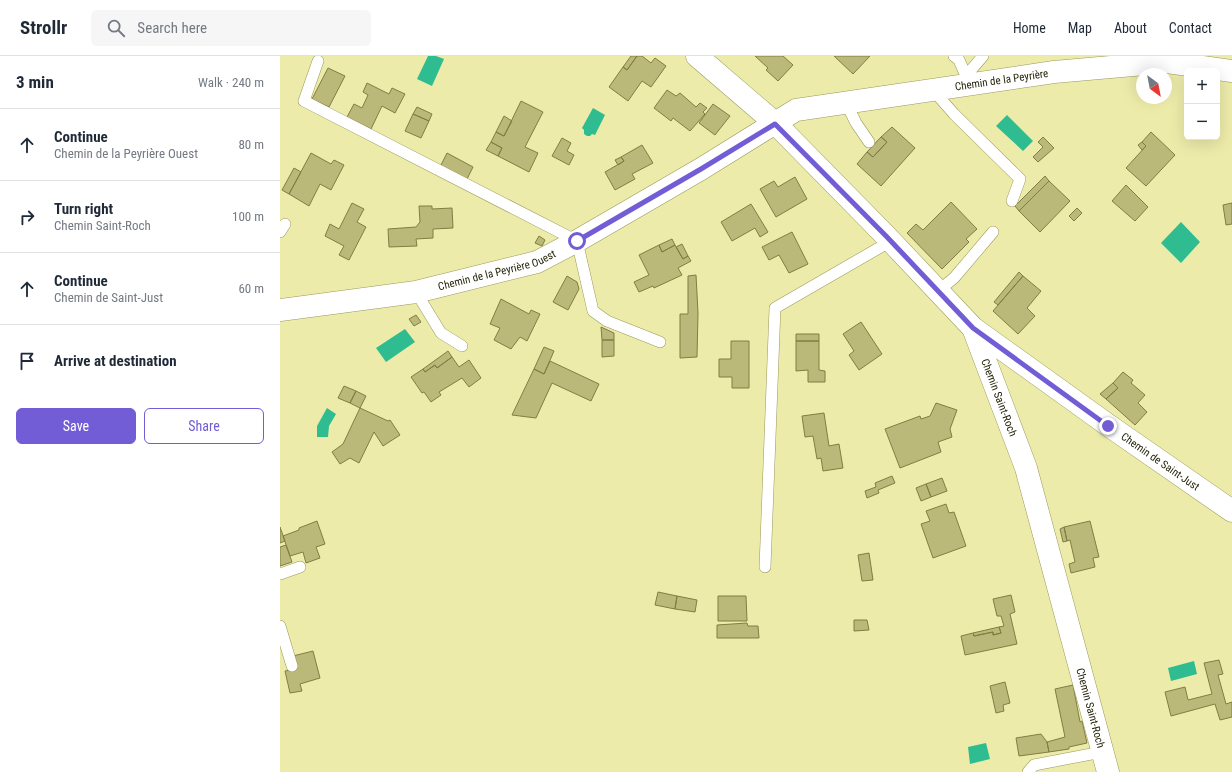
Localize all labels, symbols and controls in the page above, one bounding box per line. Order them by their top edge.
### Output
search box [91,10,371,46]
text: Strollr [20,16,67,39]
icon: search [105,17,127,39]
text: Search here [137,19,207,37]
text: Home [1013,20,1046,36]
text: Map [1068,20,1092,36]
text: About [1114,20,1147,36]
text: Contact [1169,20,1212,36]
street label: Chemin de la Peyrière [954,67,1049,94]
north arrow [1136,68,1172,104]
map controls [1184,68,1220,140]
button: + [1184,68,1220,104]
text: 3 min [16,72,54,92]
text: Walk · 240 m [198,75,264,90]
button: − [1184,104,1220,140]
text: Continue [54,128,108,146]
icon: ahead [16,134,38,156]
text: 80 m [238,137,264,152]
text: Chemin de la Peyrière Ouest [54,146,198,161]
text: Turn right [54,200,113,218]
icon: right [16,206,38,228]
text: 100 m [232,209,264,224]
text: Chemin Saint-Roch [54,218,151,233]
route start [568,232,586,250]
street label: Chemin de la Peyrière Ouest [437,247,558,293]
text: Continue [54,272,108,290]
icon: ahead [16,278,38,300]
text: 60 m [238,281,264,296]
text: Chemin de Saint-Just [54,290,163,305]
icon: arrive [16,350,38,372]
text: Arrive at destination [54,352,177,370]
street label: Chemin Saint-Roch [978,357,1019,438]
button: Save [16,408,136,444]
button: Share [144,408,264,444]
route end [1099,417,1117,435]
street label: Chemin de Saint-Just [1118,430,1202,493]
street label: Chemin Saint-Roch [1073,667,1107,749]

